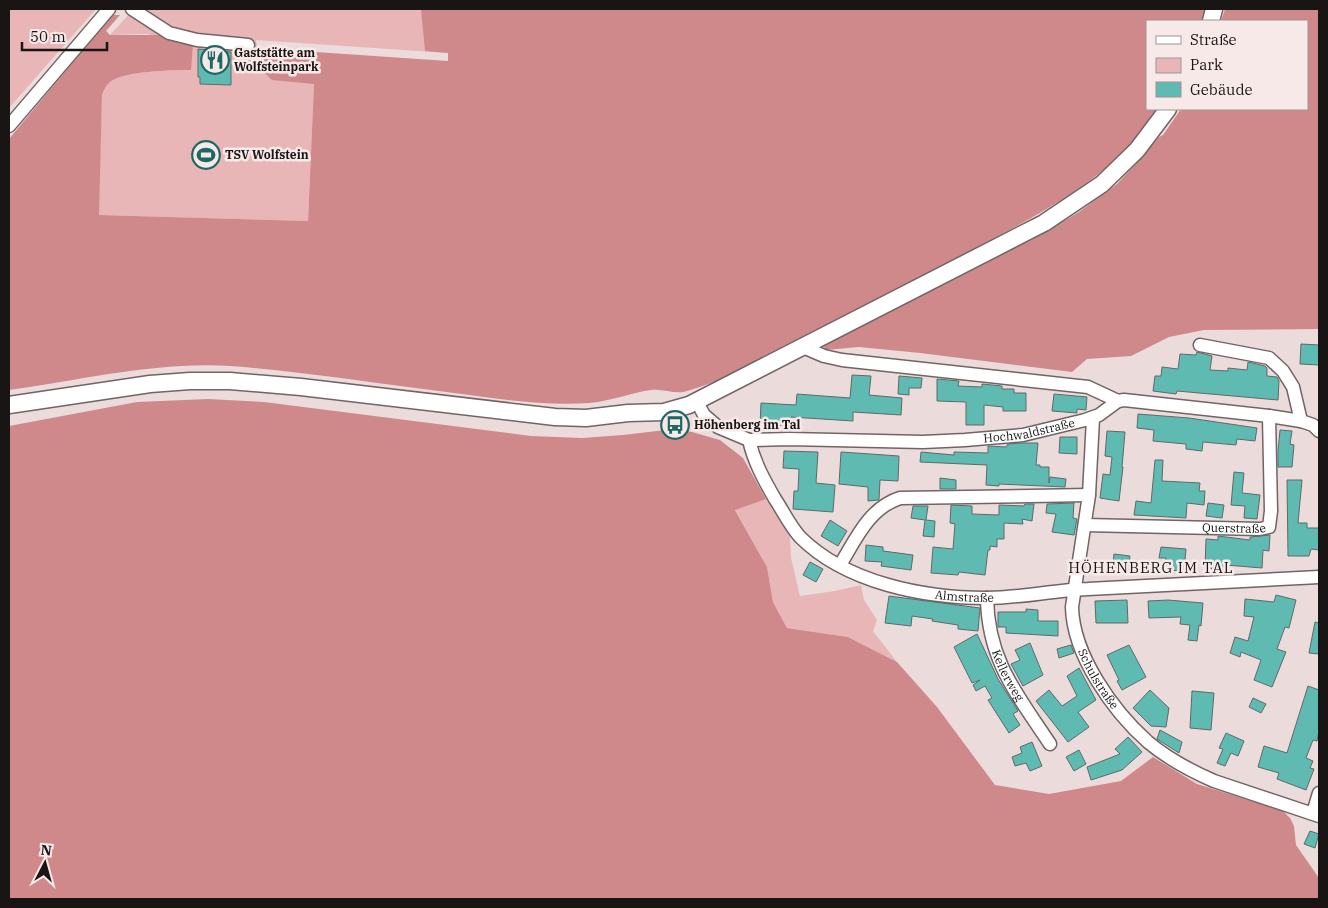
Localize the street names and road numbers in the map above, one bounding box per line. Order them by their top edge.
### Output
street label: Hochwaldstraße [983,415,1076,445]
street label: Querstraße [1202,520,1267,536]
street label: Almstraße [934,587,994,605]
street label: Schulstraße [1075,646,1122,712]
street label: Kellerweg [989,647,1028,704]

